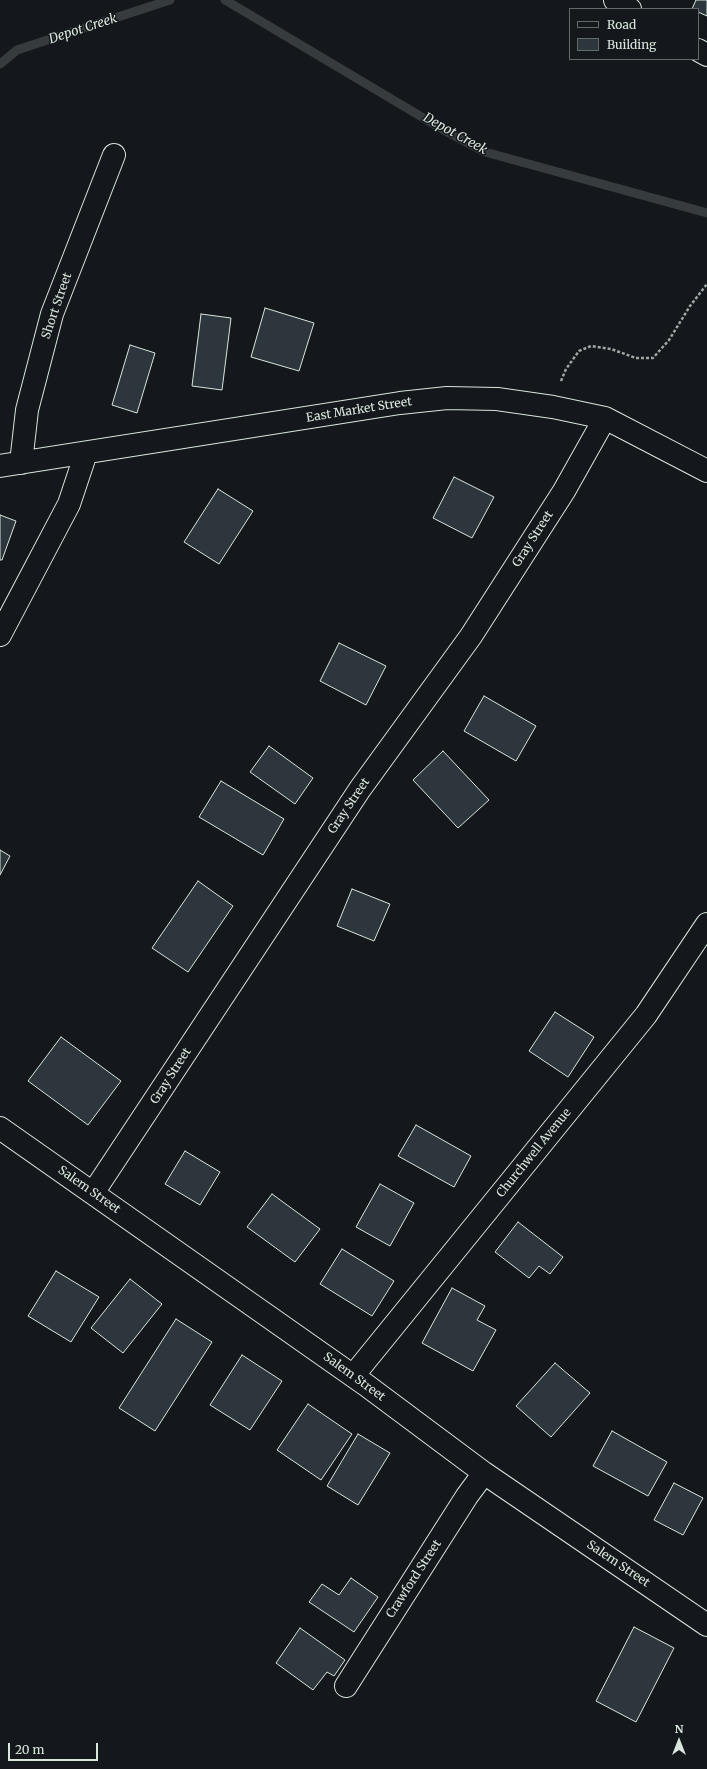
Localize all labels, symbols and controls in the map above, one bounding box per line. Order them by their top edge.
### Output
legend [569,8,699,60]
water label: Depot Creek [47,11,119,47]
text: Road [607,17,636,32]
text: Building [607,37,656,52]
water label: Depot Creek [420,110,490,158]
street label: Short Street [39,271,75,341]
street label: East Market Street [305,395,413,425]
street label: Gray Street [509,508,557,570]
street label: Gray Street [325,775,373,837]
street label: Gray Street [147,1045,195,1107]
street label: Churchwell Avenue [494,1106,574,1200]
street label: Salem Street [55,1163,123,1217]
street label: Salem Street [320,1350,388,1404]
street label: Crawford Street [383,1537,445,1621]
street label: Salem Street [584,1538,652,1590]
north arrow [659,1721,699,1761]
text: N [675,1722,683,1736]
scale bar [10,1735,100,1761]
text: 20 m [15,1742,44,1757]

